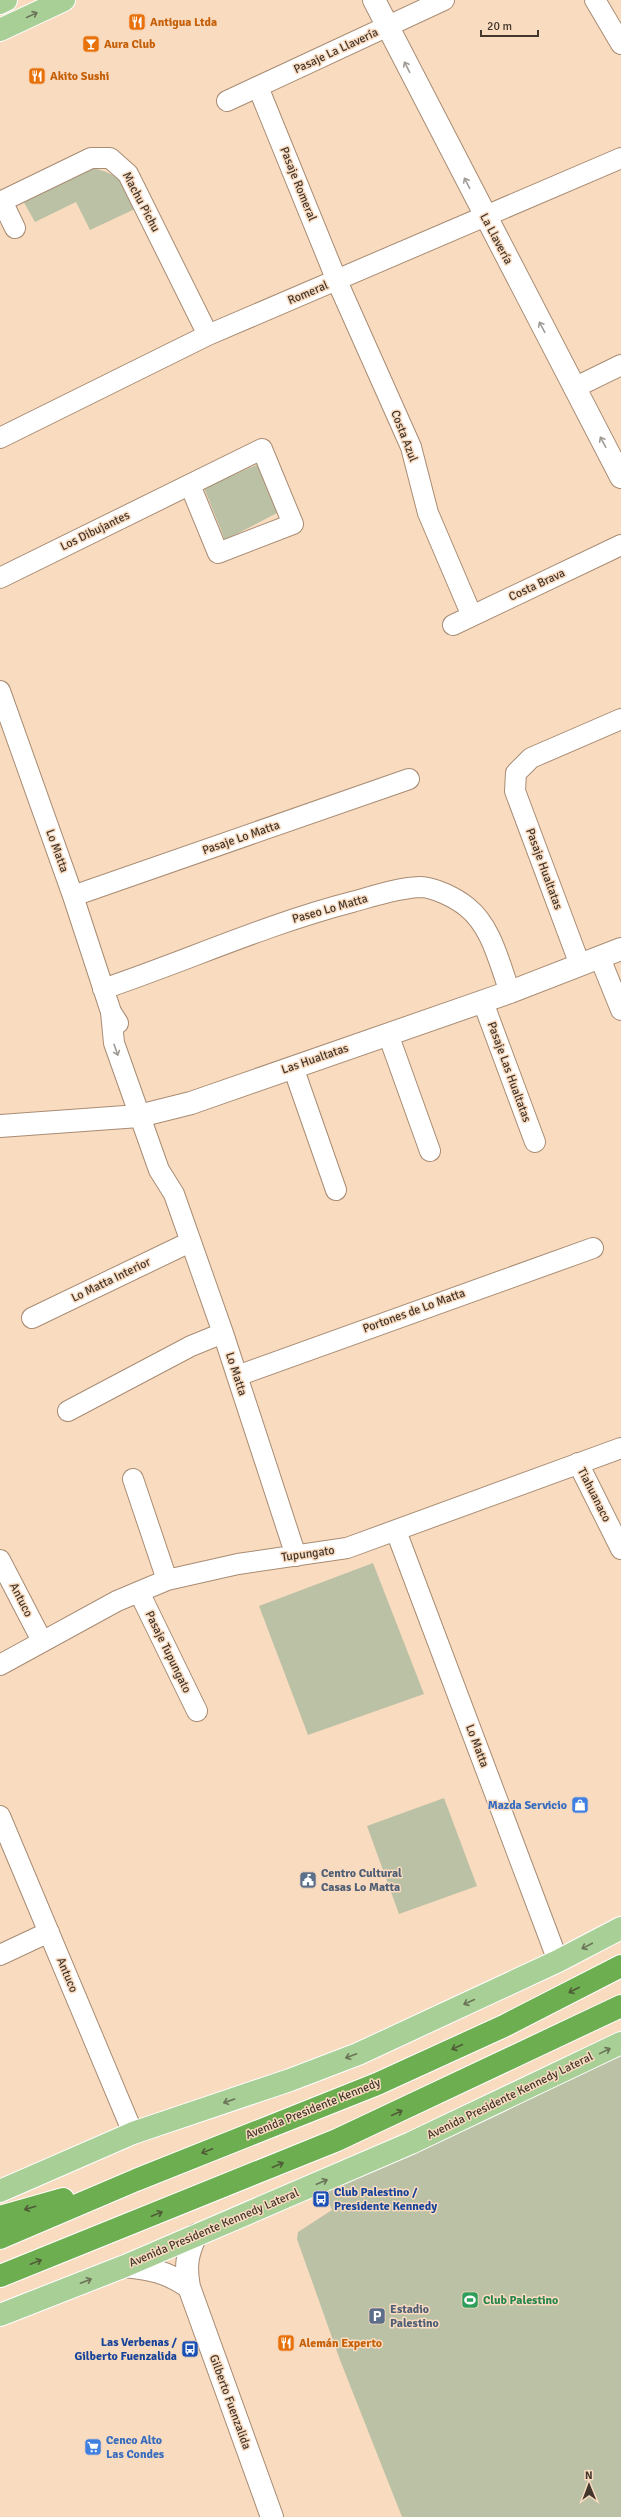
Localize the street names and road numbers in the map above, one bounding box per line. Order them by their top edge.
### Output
street label: Pasaje La Llavería [291,25,381,77]
street label: Pasaje Romeral [276,145,320,224]
street label: Machu Pichu [119,169,163,235]
street label: La Llavería [476,211,516,267]
street label: Romeral [285,278,331,308]
street label: Costa Azul [387,408,421,465]
street label: Los Dibujantes [58,508,132,554]
street label: Costa Brava [506,565,568,605]
street label: Pasaje Lo Matta [200,818,282,858]
street label: Pasaje Hualtatas [522,826,566,912]
street label: Lo Matta [42,827,72,875]
street label: Paseo Lo Matta [291,891,369,927]
street label: Pasaje Las Hualtatas [484,1020,534,1124]
street label: Las Hualtatas [280,1041,350,1077]
street label: Lo Matta Interior [69,1254,154,1306]
street label: Portones de Lo Matta [361,1285,467,1337]
street label: Lo Matta [222,1350,250,1398]
street label: Tiahuanaco [574,1465,614,1525]
street label: Tupungato [280,1543,336,1565]
street label: Antuco [6,1580,36,1620]
street label: Pasaje Tupungato [142,1608,194,1696]
street label: Lo Matta [462,1722,492,1770]
street label: Antuco [53,1955,81,1995]
street label: Avenida Presidente Kennedy Lateral [424,2049,596,2143]
street label: Avenida Presidente Kennedy [243,2075,383,2143]
street label: Avenida Presidente Kennedy Lateral [127,2185,302,2271]
street label: Gilberto Fuenzalida [206,2352,254,2452]

